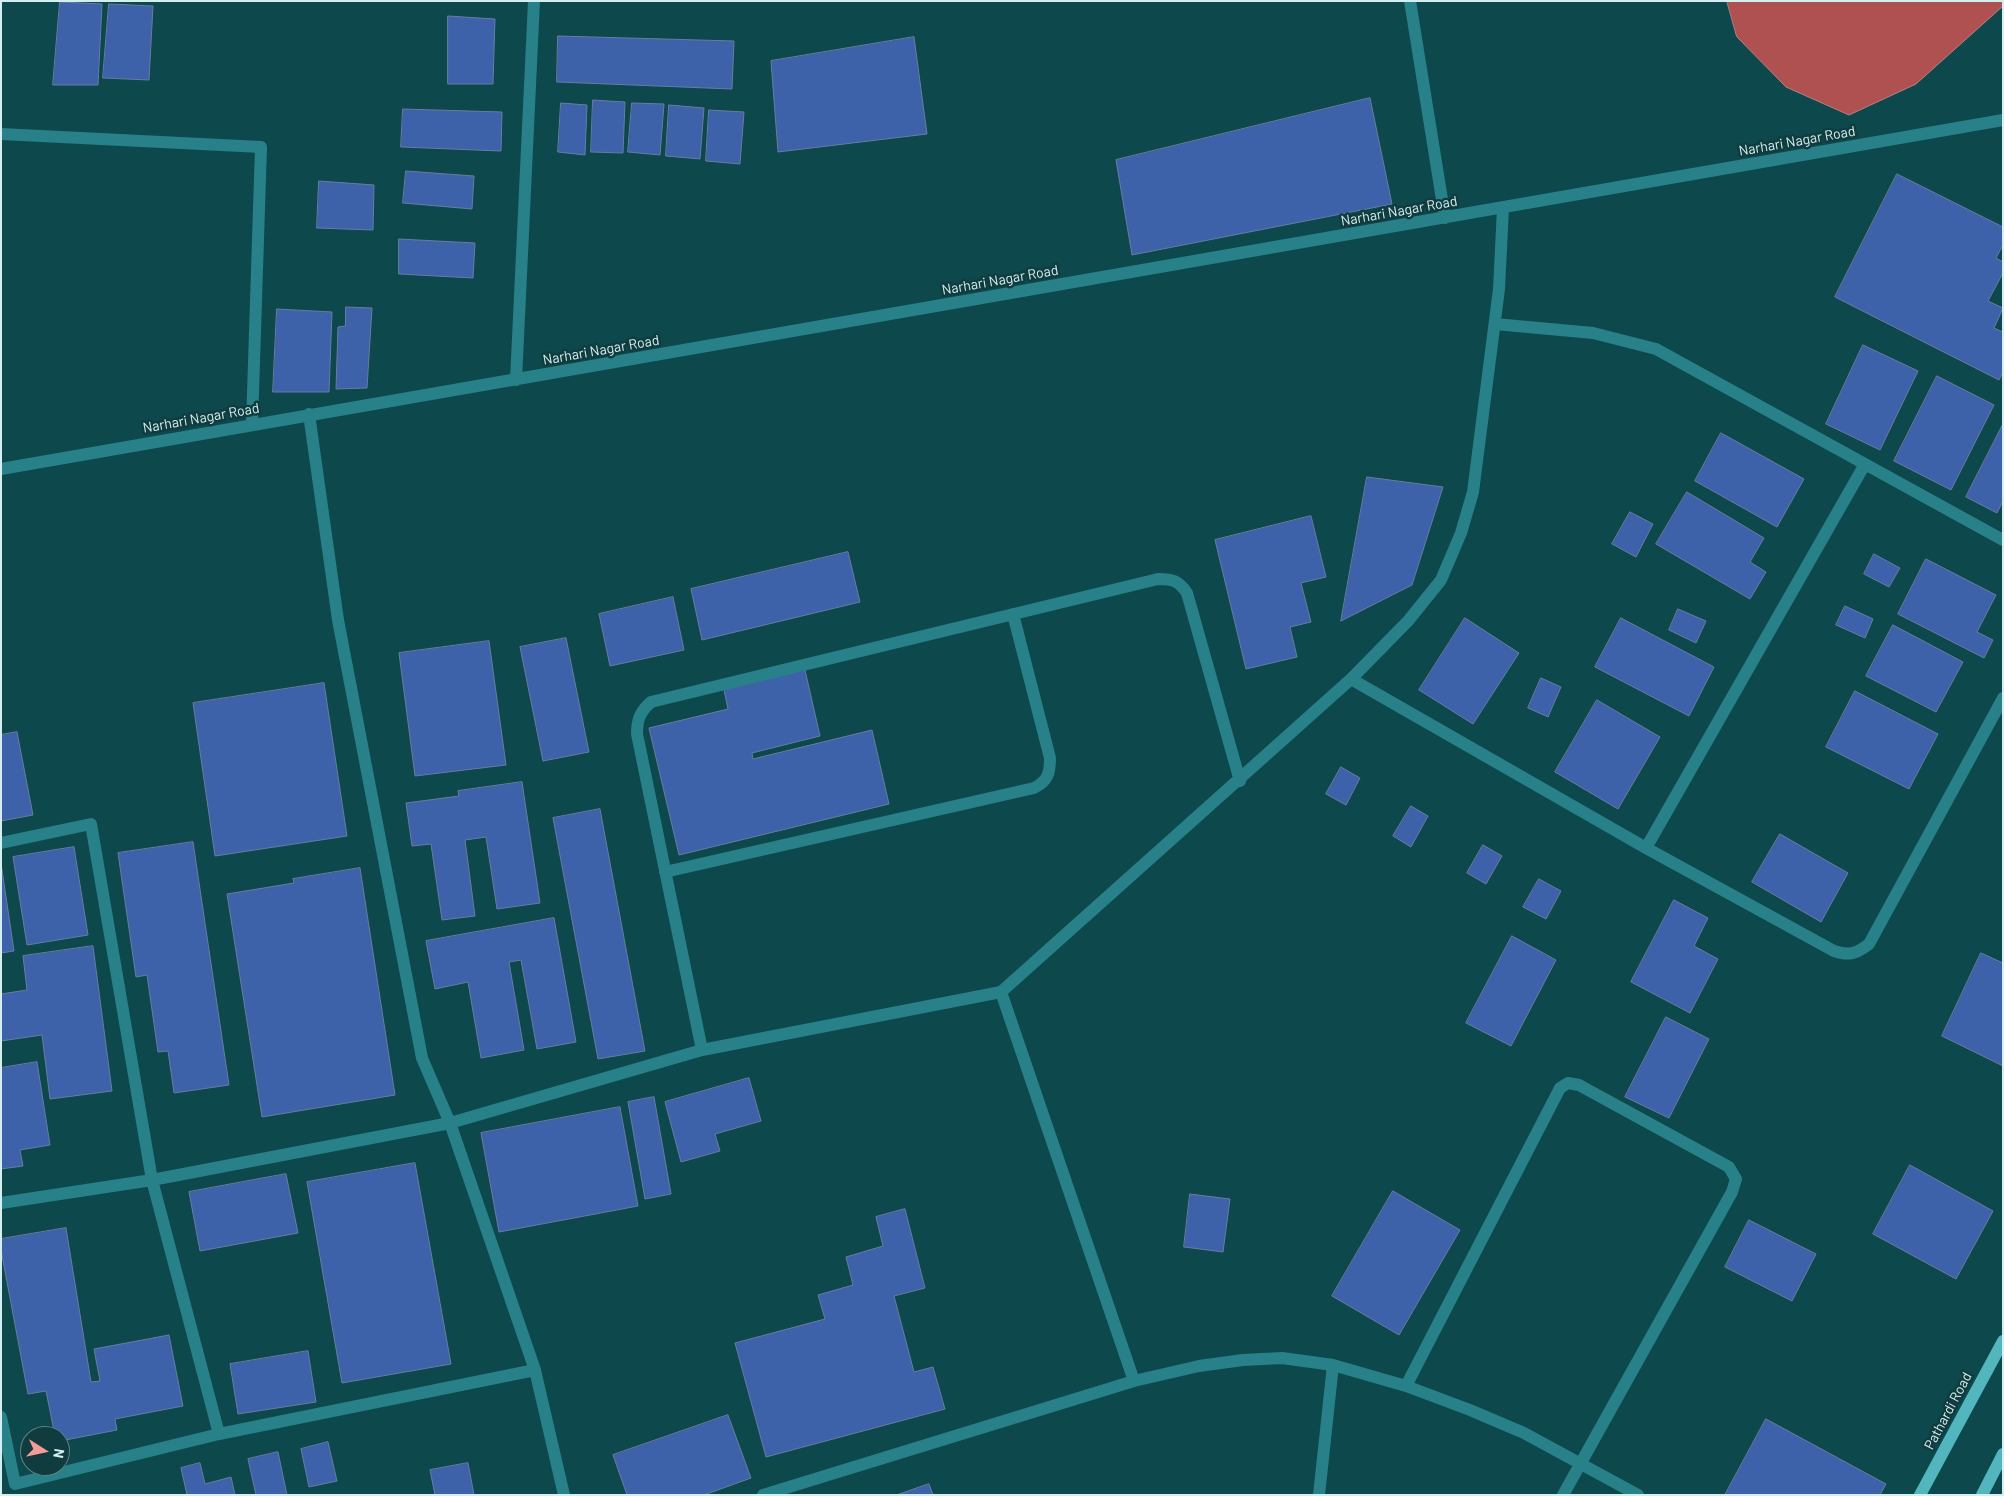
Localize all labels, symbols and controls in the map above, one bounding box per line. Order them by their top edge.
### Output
street label: Narhari Nagar Road [1737,122,1857,160]
street label: Narhari Nagar Road [1339,192,1459,230]
street label: Narhari Nagar Road [940,261,1060,299]
street label: Narhari Nagar Road [541,331,661,369]
street label: Narhari Nagar Road [141,399,261,437]
street label: Pathardi Road [1921,1369,1975,1453]
north arrow [20,1426,70,1476]
text: N [50,1447,68,1460]

